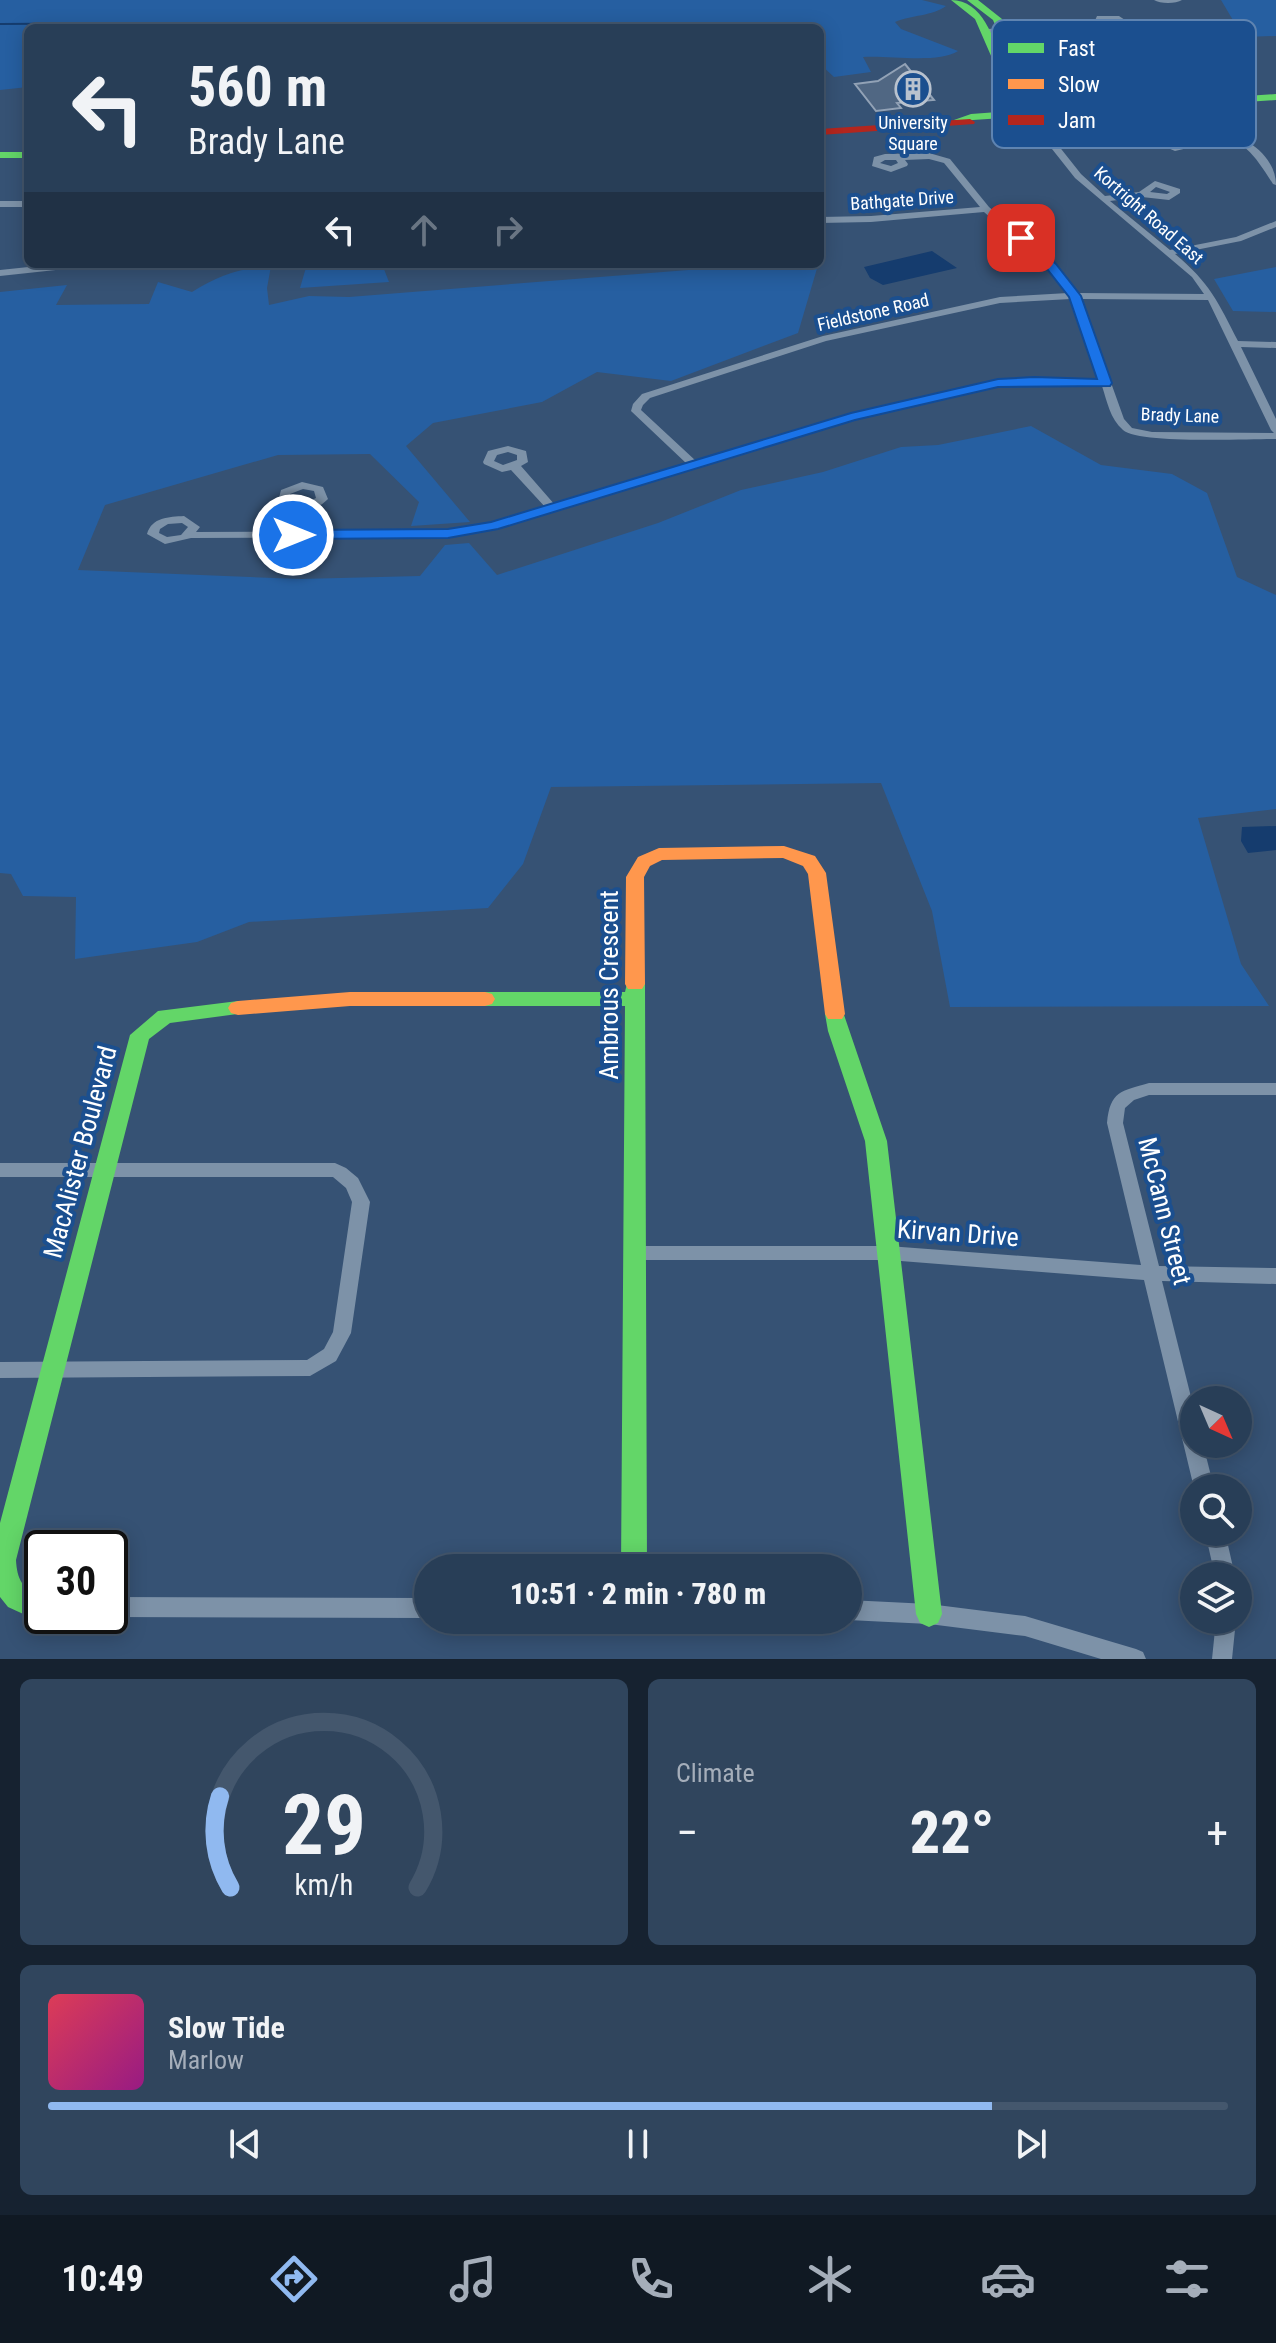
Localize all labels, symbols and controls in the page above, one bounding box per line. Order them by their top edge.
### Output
legend [992,20,1256,148]
text: Fast [1058,36,1095,61]
text: 560 m [188,54,327,120]
icon: left [56,56,160,160]
building icon: University Square [894,70,932,108]
text: Slow [1058,72,1100,97]
text: Jam [1058,108,1096,133]
place label: University Square [878,112,948,154]
text: Brady Lane [188,121,345,163]
street label: Kortright Road East [1090,162,1208,268]
street label: Bathgate Drive [850,186,954,214]
pin [987,204,1055,272]
icon: left [318,208,362,252]
icon: ahead [402,208,446,252]
icon: right [486,208,530,252]
icon: arrive [999,216,1043,260]
street label: Fieldstone Road [815,289,931,335]
street label: Brady Lane [1140,403,1220,427]
position arrow [251,493,335,577]
street label: Ambrous Crescent [594,890,624,1080]
street label: MacAlister Boulevard [37,1043,123,1261]
street label: McCann Street [1132,1134,1198,1288]
street label: Kirvan Drive [896,1214,1020,1252]
north arrow [1180,1386,1252,1458]
map controls [1180,1386,1252,1634]
button: search [1180,1474,1252,1546]
speed limit sign: 30 [24,1530,128,1634]
button: layers [1180,1562,1252,1634]
text: 10:51 · 2 min · 780 m [510,1576,766,1611]
text: Climate [676,1758,755,1788]
text: 29 [282,1777,366,1874]
text: 22° [910,1797,994,1868]
text: − [676,1807,698,1859]
text: + [1206,1807,1228,1859]
text: km/h [295,1868,353,1902]
text: Slow Tide [168,2010,285,2045]
text: Marlow [168,2045,244,2075]
icon: previous [223,2122,267,2166]
icon: pause [616,2122,660,2166]
icon: next [1009,2122,1053,2166]
icon: directions [266,2251,322,2307]
icon: music [445,2251,501,2307]
icon: phone [623,2251,679,2307]
icon: climate [802,2251,858,2307]
icon: car [980,2251,1036,2307]
icon: filters [1159,2251,1215,2307]
text: 10:49 [61,2258,144,2300]

